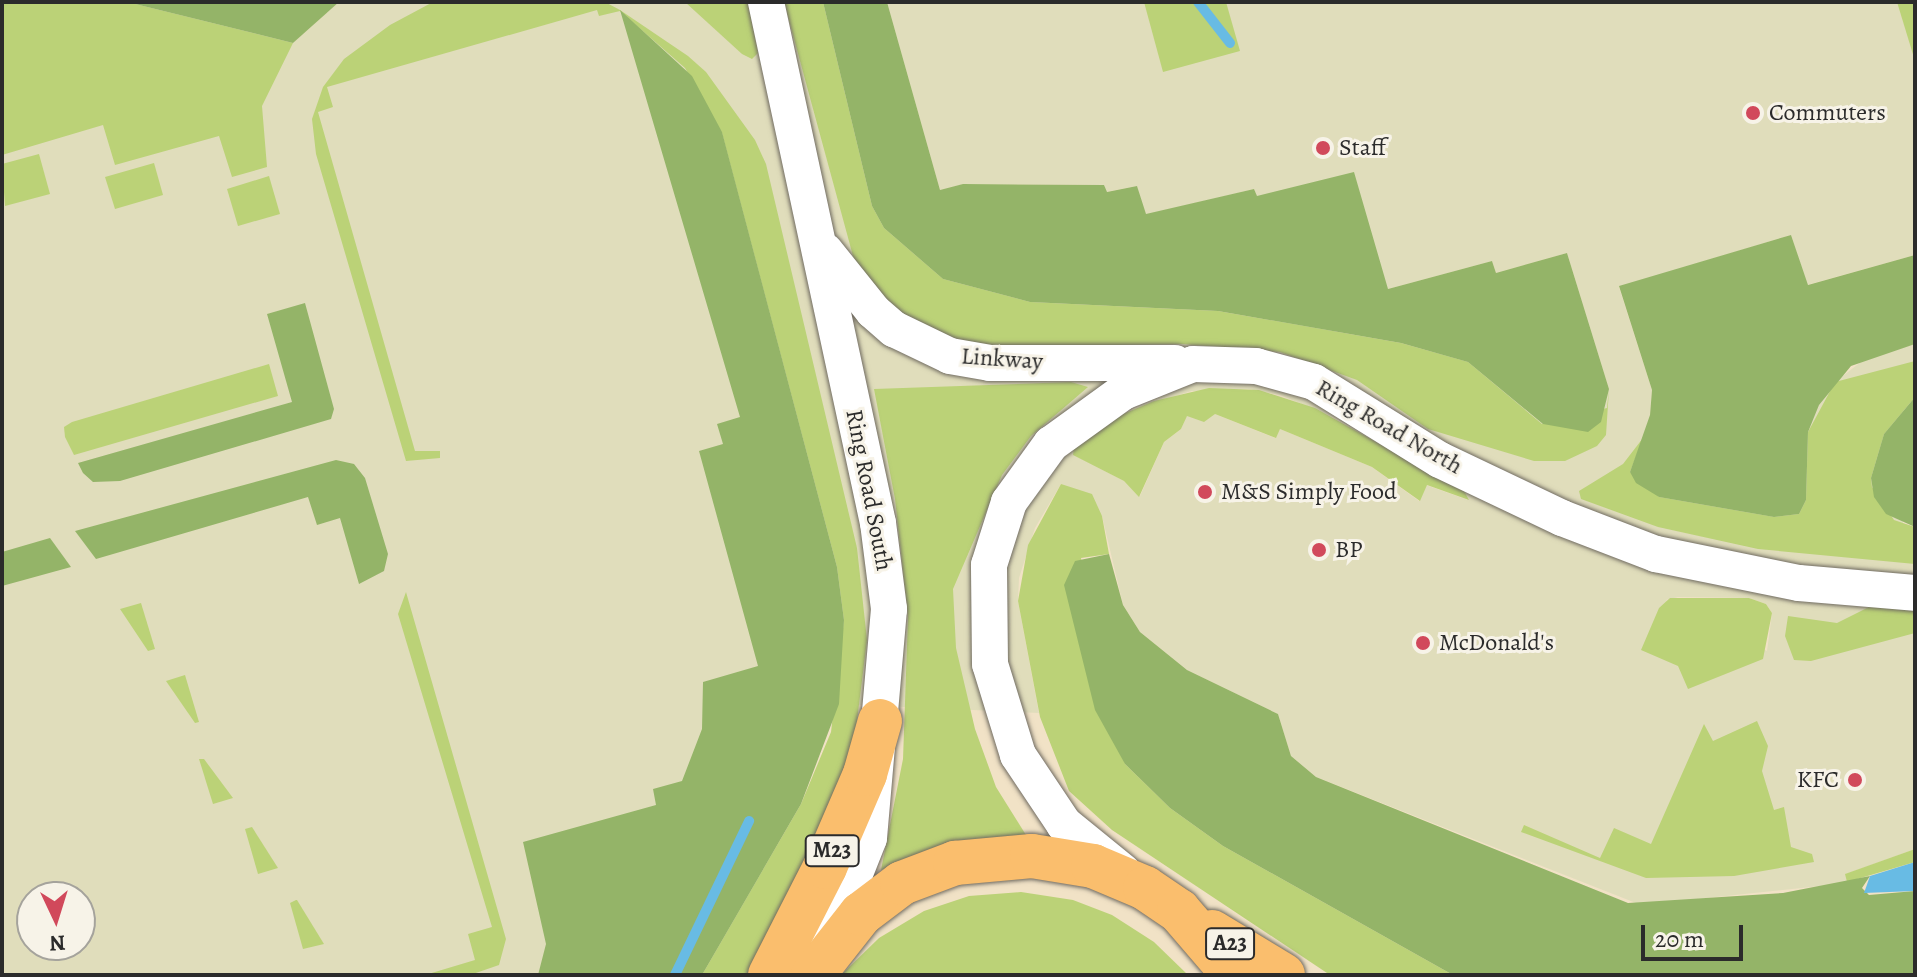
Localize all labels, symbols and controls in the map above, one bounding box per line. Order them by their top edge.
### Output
place label: Commuters [1769,99,1886,127]
marker: Commuters [1744,104,1762,122]
place label: Staff [1339,134,1386,162]
marker: Staff [1314,139,1332,157]
street label: Linkway [960,342,1044,376]
street label: Ring Road North [1311,373,1467,481]
street label: Ring Road South [839,407,899,573]
place label: M&S Simply Food [1221,478,1397,506]
marker: M&S Simply Food [1196,483,1214,501]
place label: BP [1335,536,1363,564]
marker: BP [1310,541,1328,559]
place label: McDonald's [1439,629,1554,657]
marker: McDonald's [1414,634,1432,652]
place label: KFC [1797,766,1839,794]
marker: KFC [1846,771,1864,789]
road number: M23 [804,833,860,869]
north arrow [16,881,96,961]
scale bar [1645,909,1747,959]
text: 20 m [1655,923,1704,955]
road number: A23 [1204,926,1256,962]
text: N [48,927,67,958]

